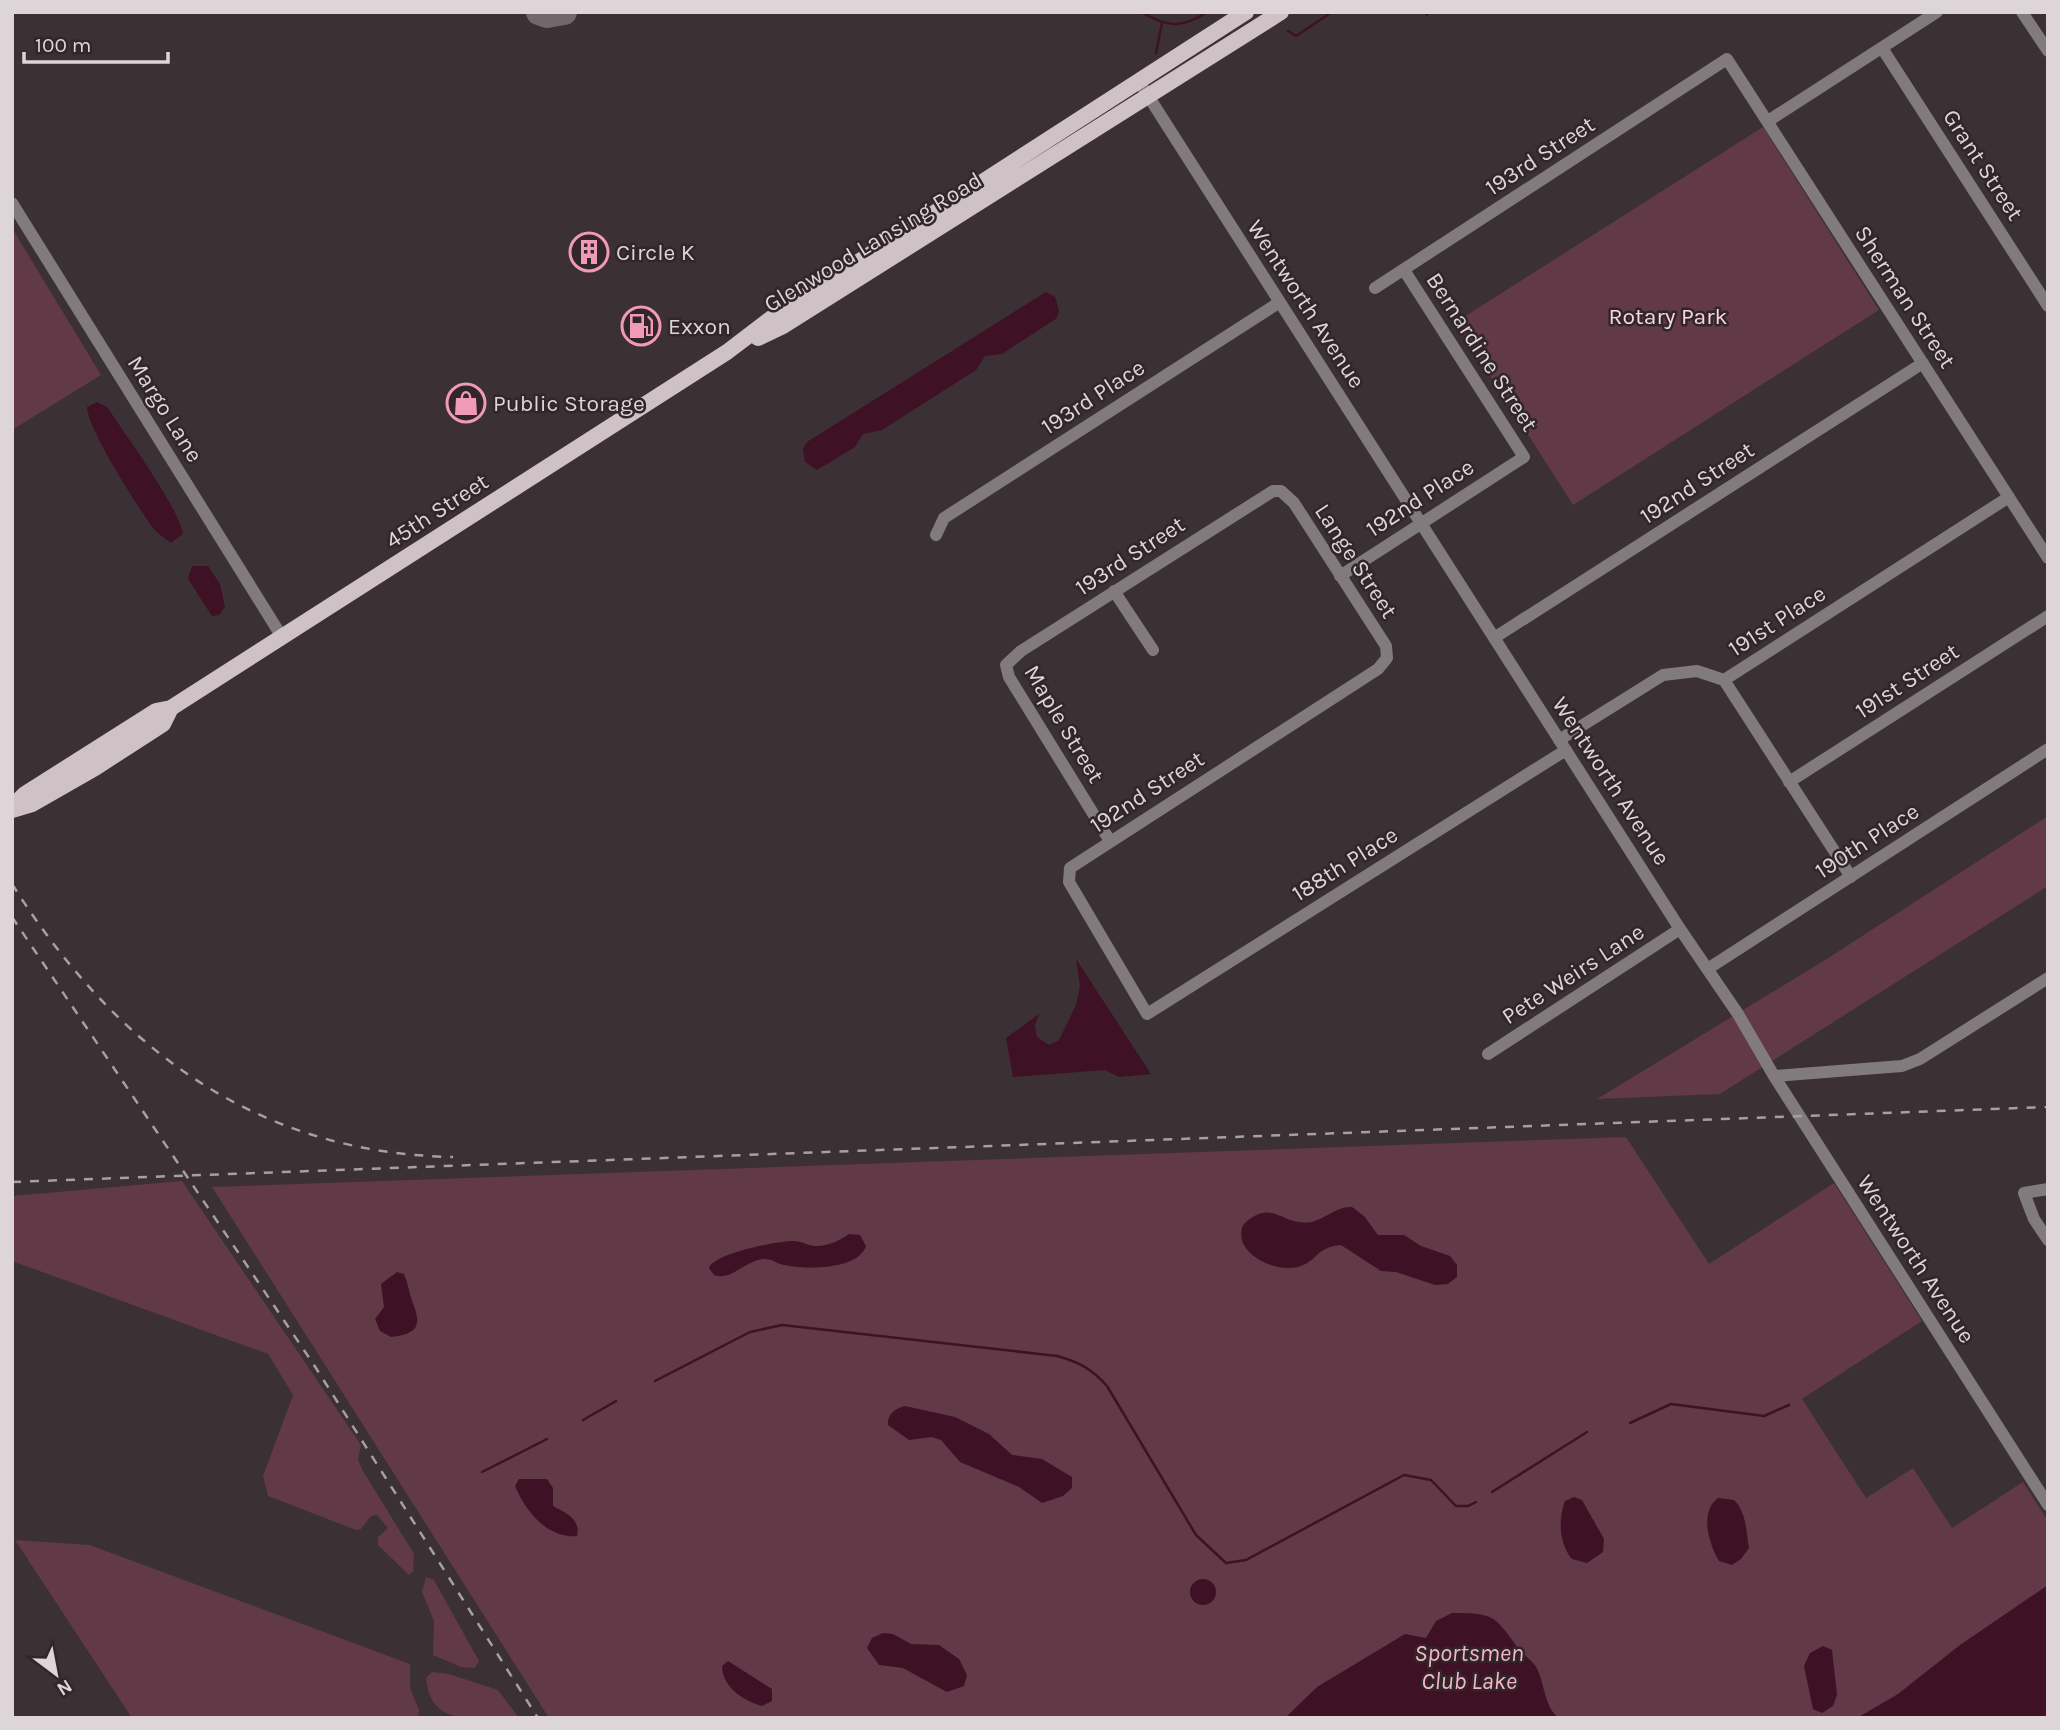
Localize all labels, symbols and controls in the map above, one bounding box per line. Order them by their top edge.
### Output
scale bar [24,21,168,65]
text: 100 m [35,33,92,57]
street label: Grant Street [1937,104,2029,226]
street label: 193rd Street [1480,110,1600,201]
street label: Glenwood Lansing Road [759,166,987,318]
street label: Wentworth Avenue [1241,215,1371,393]
street label: Sherman Street [1849,221,1961,374]
building icon: Circle K [568,231,610,273]
place label: Circle K [616,239,695,266]
street label: Bernardine Street [1421,267,1544,437]
park label: Rotary Park [1608,303,1728,330]
fuel station icon: Exxon [620,305,662,347]
place label: Exxon [668,313,731,340]
street label: Margo Lane [122,351,208,467]
street label: 193rd Place [1036,354,1150,440]
shop icon: Public Storage [445,382,487,424]
place label: Public Storage [493,390,645,417]
street label: 192nd Street [1635,436,1759,530]
street label: 192nd Place [1361,453,1479,543]
street label: 45th Street [381,468,494,554]
street label: Lange Street [1309,499,1403,623]
street label: 193rd Street [1070,510,1190,601]
street label: 191st Place [1723,580,1831,662]
street label: 191st Street [1850,637,1964,724]
street label: Maple Street [1018,660,1110,788]
street label: Wentworth Avenue [1546,692,1676,870]
street label: 192nd Street [1085,745,1209,839]
street label: 190th Place [1810,798,1924,884]
street label: 188th Place [1287,821,1403,907]
street label: Pete Weirs Lane [1497,918,1649,1030]
street label: Wentworth Avenue [1851,1170,1981,1348]
north arrow [21,1639,91,1709]
water label: Sportsmen Club Lake [1414,1639,1524,1695]
text: N [53,1675,76,1701]

